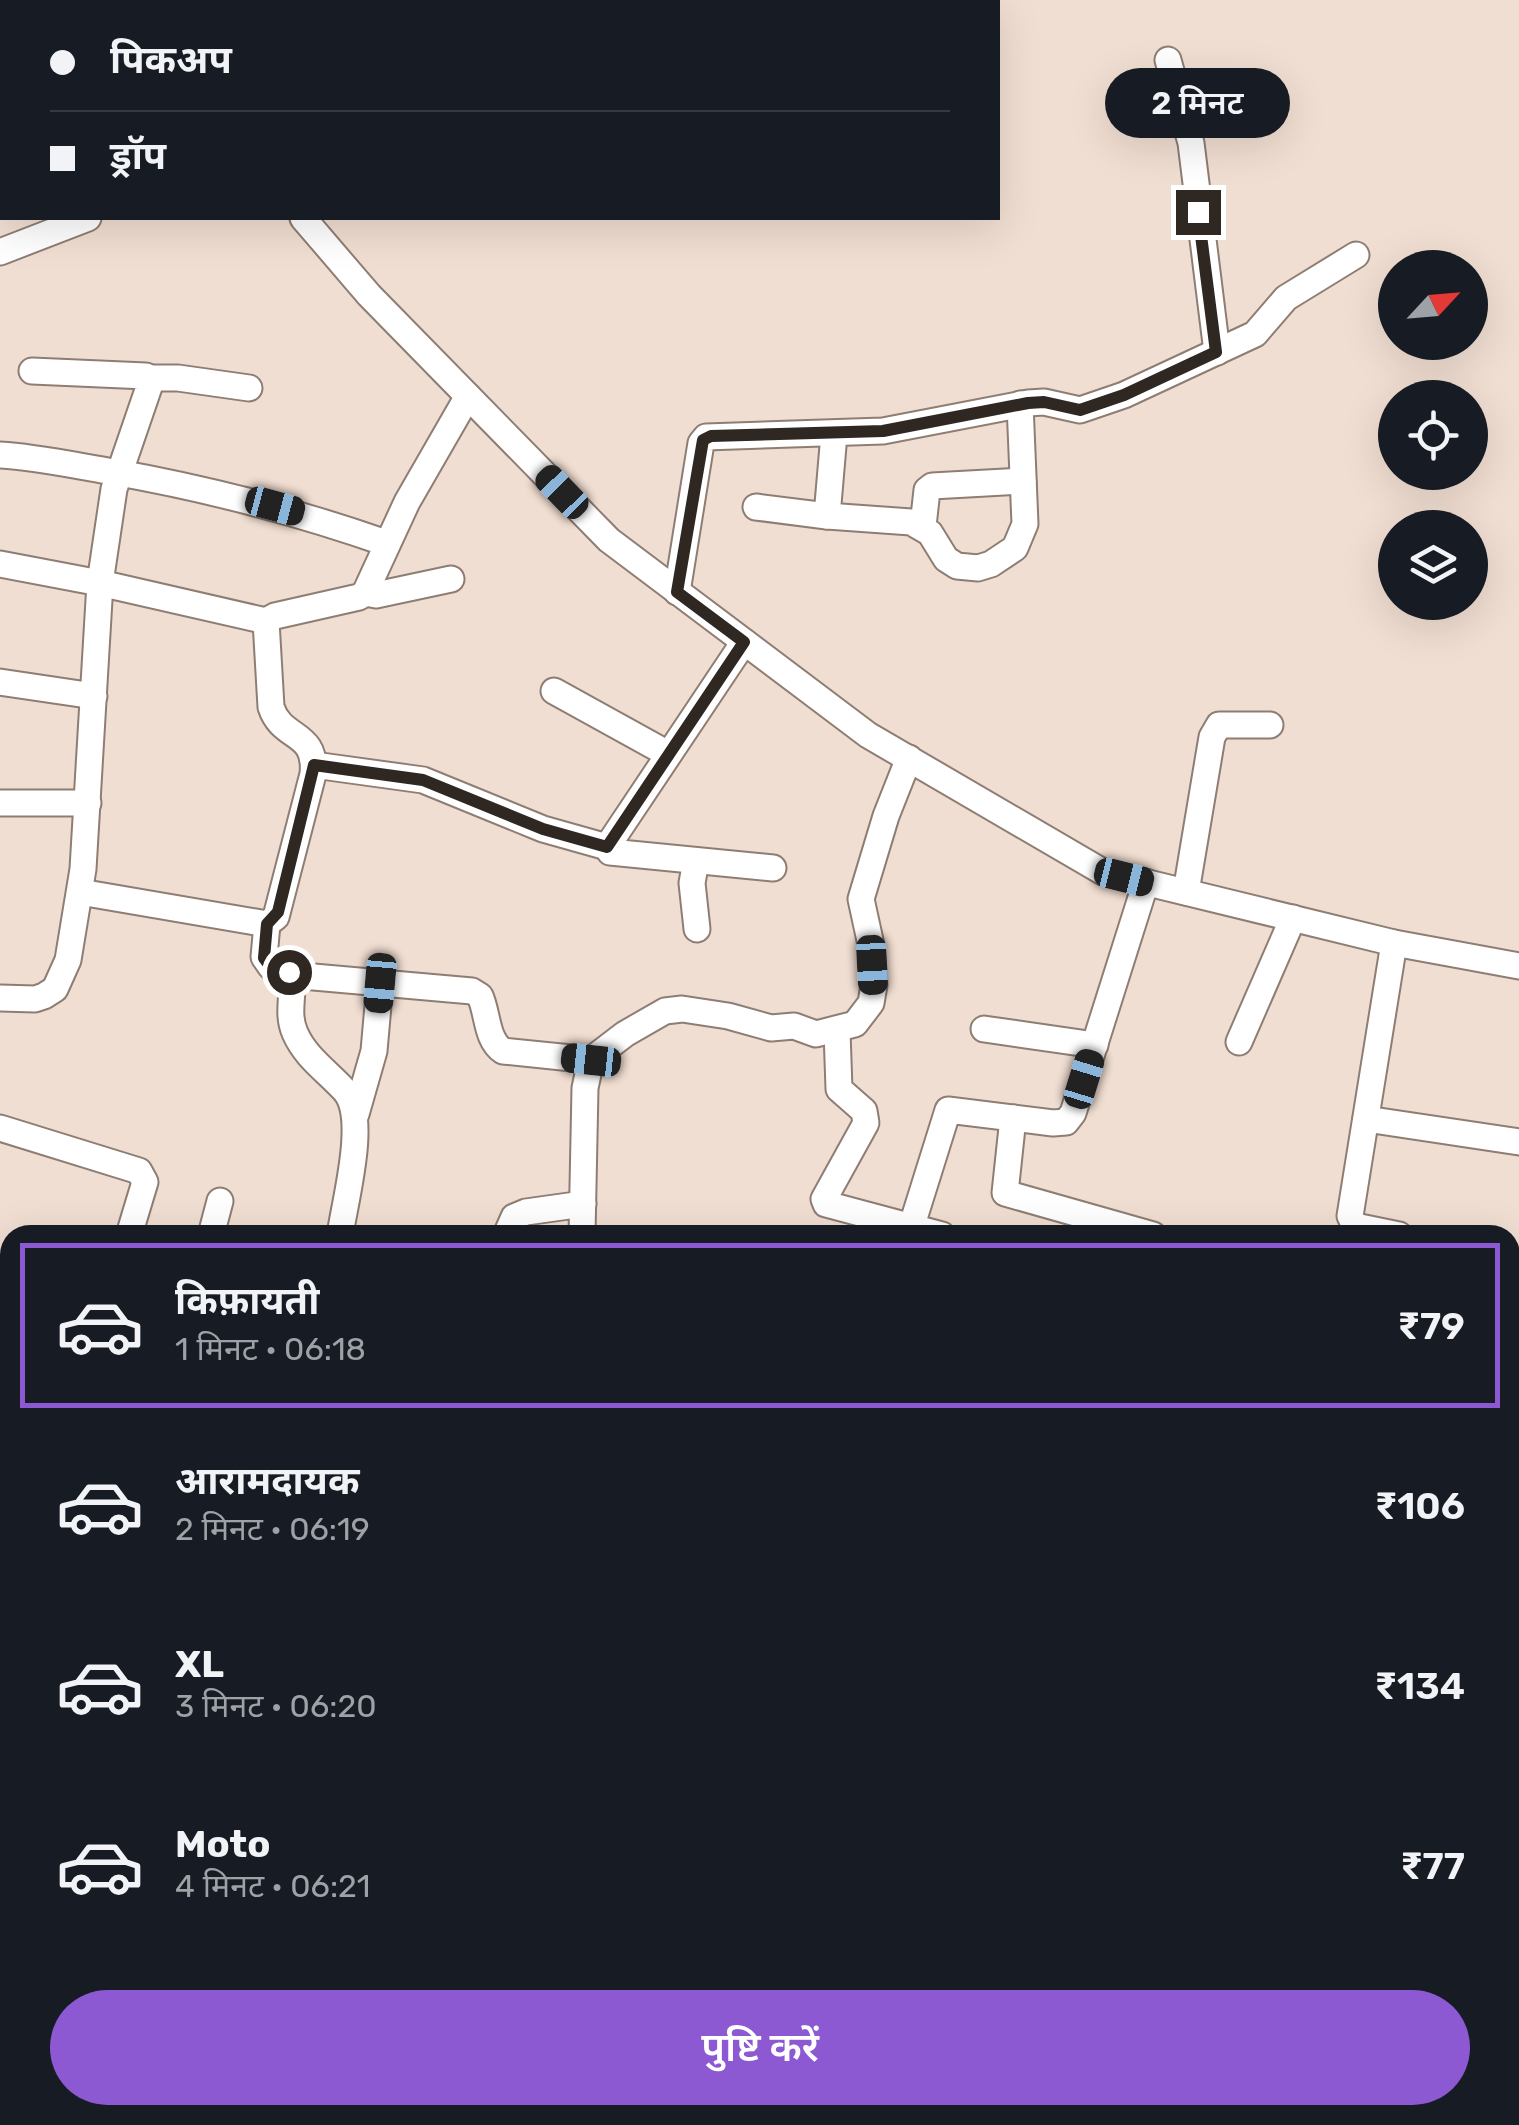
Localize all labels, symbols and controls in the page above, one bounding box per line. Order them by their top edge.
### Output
text: पिकअप [110,37,232,83]
callout: 2 मिनट [1106,67,1290,137]
text: 2 मिनट [1151,84,1244,122]
text: ड्रॉप [110,133,166,179]
route end [1176,190,1221,235]
north arrow [1378,250,1488,360]
map controls [1378,250,1488,620]
button: locate [1378,380,1488,490]
car [530,460,594,524]
car [242,484,308,528]
button: layers [1378,510,1488,620]
car [1091,855,1157,899]
car [855,934,889,996]
route start [267,950,312,995]
car [362,952,398,1014]
car [560,1042,622,1078]
car [1061,1046,1107,1112]
text: किफ़ायती [175,1278,319,1324]
icon: car [55,1281,145,1371]
text: ₹79 [1397,1303,1465,1349]
text: 1 मिनट · 06:18 [175,1330,366,1368]
text: आरामदायक [175,1458,359,1504]
icon: car [55,1461,145,1551]
text: ₹106 [1375,1483,1465,1529]
text: 2 मिनट · 06:19 [175,1510,370,1548]
icon: car [55,1641,145,1731]
text: XL [175,1641,224,1687]
text: ₹134 [1374,1663,1465,1709]
text: 3 मिनट · 06:20 [175,1687,377,1725]
icon: car [55,1821,145,1911]
text: Moto [175,1821,271,1867]
text: ₹77 [1400,1843,1465,1889]
text: 4 मिनट · 06:21 [175,1867,371,1905]
button: पुष्टि करें [50,1990,1470,2105]

